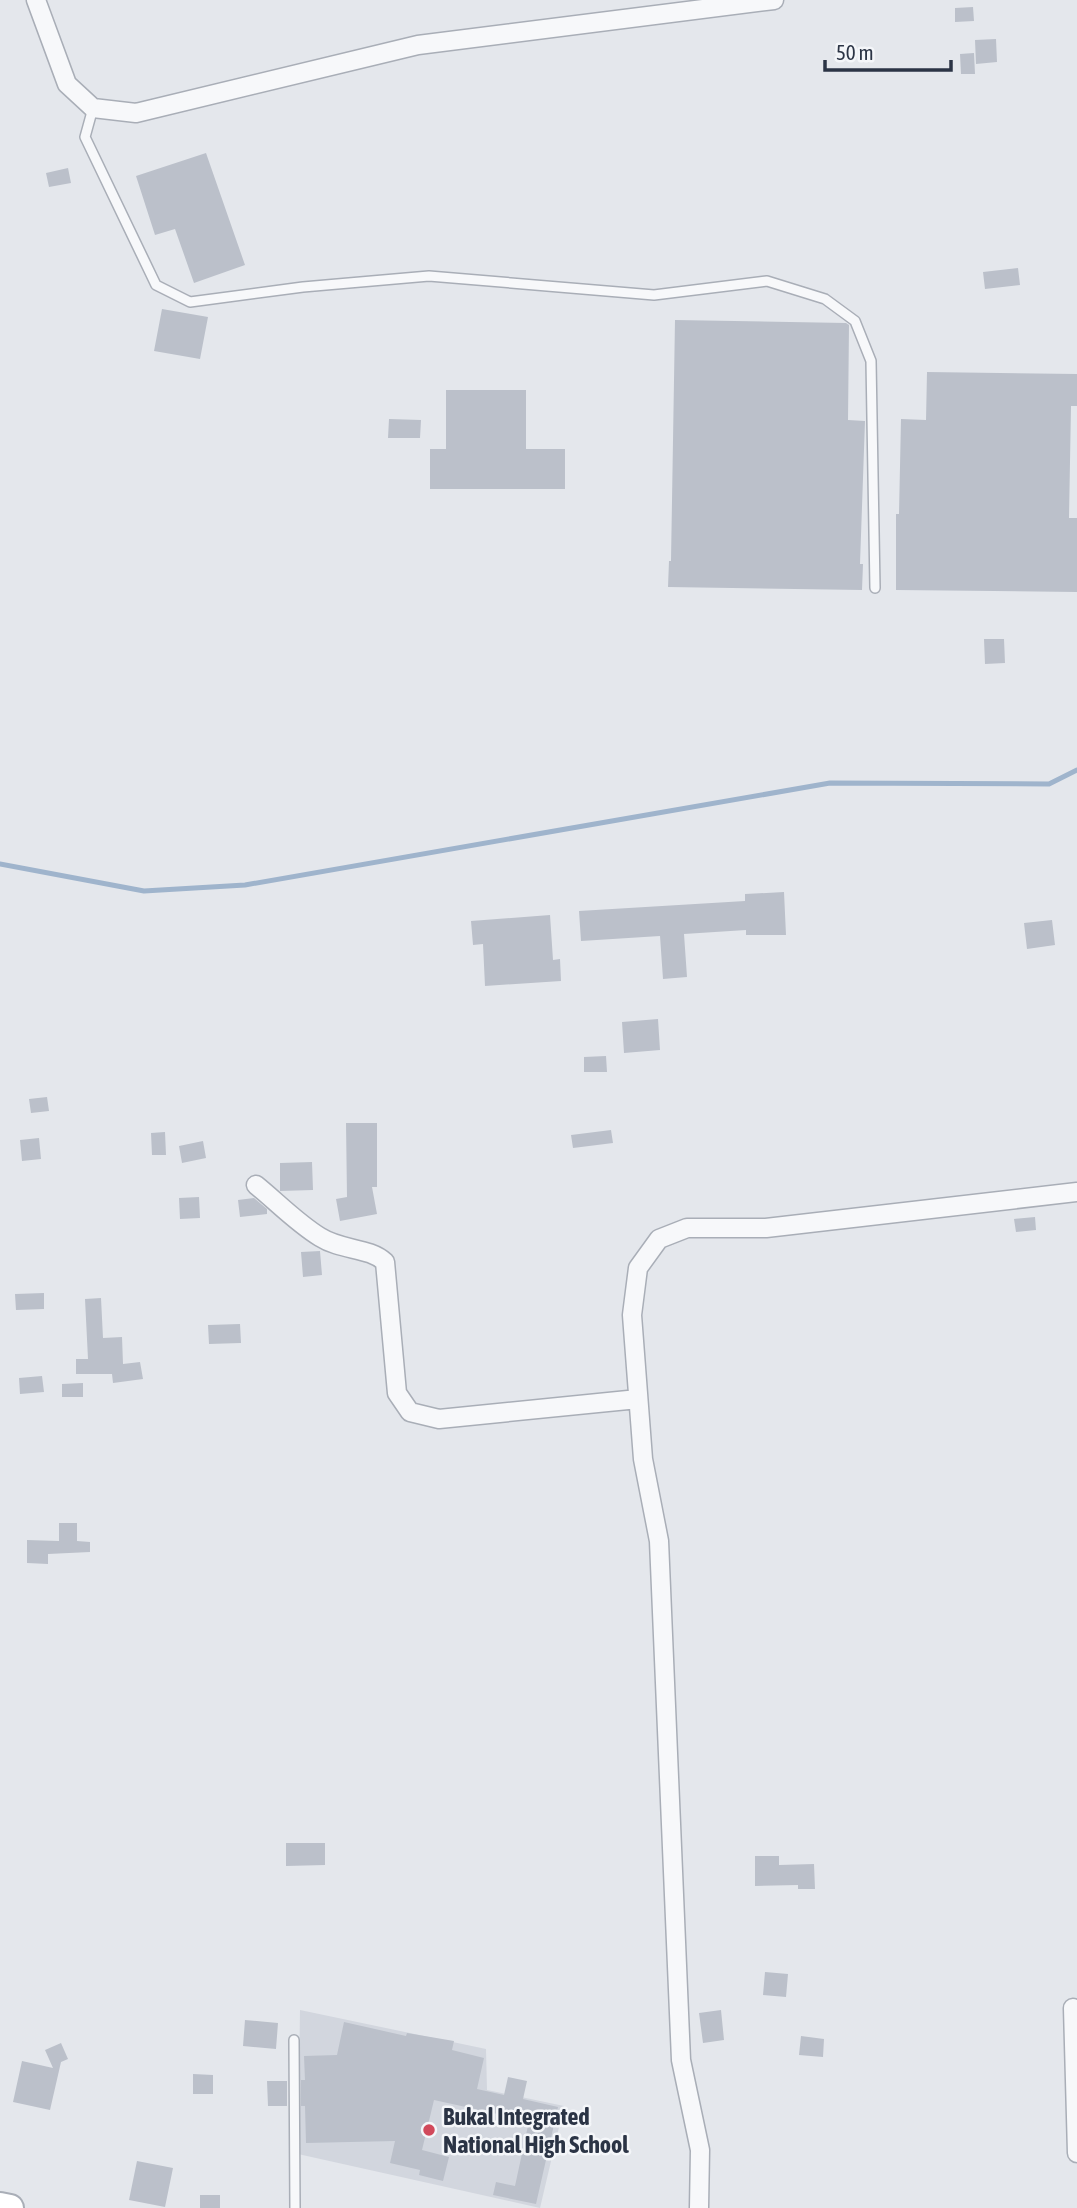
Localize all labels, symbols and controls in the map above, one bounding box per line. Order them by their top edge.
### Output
scale bar [825,28,951,72]
text: 50 m [836,40,874,64]
place label: Bukal Integrated National High School [443,2103,629,2158]
marker: Bukal Integrated National High School [421,2122,437,2138]

